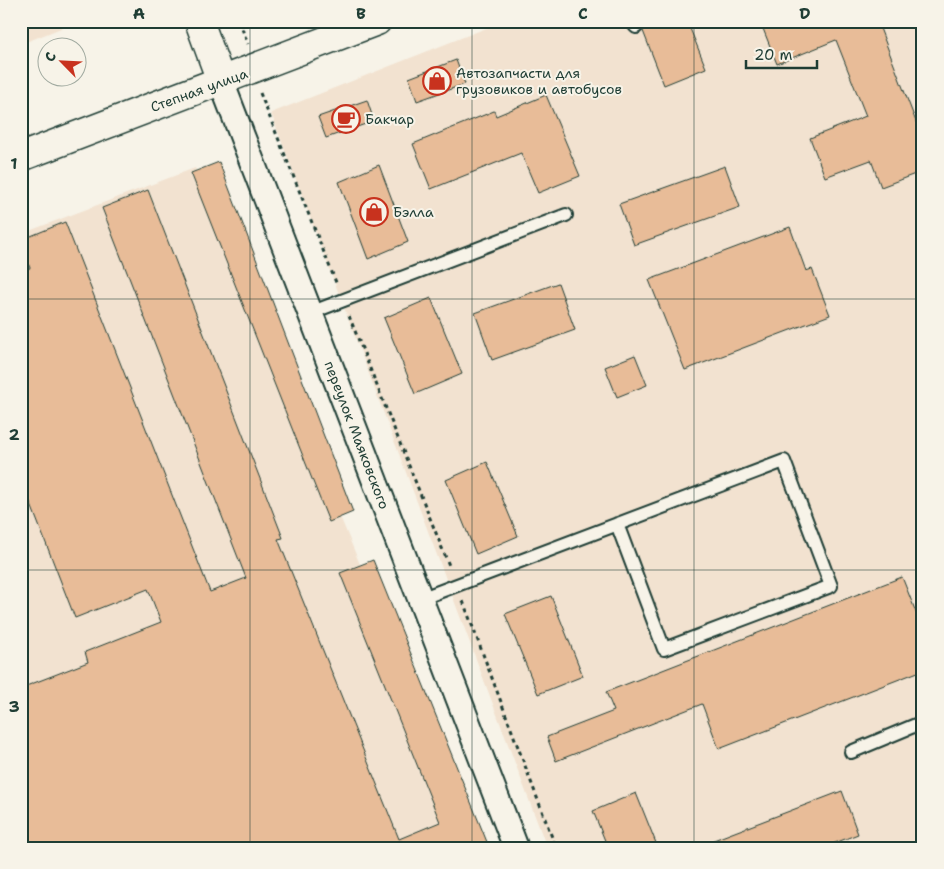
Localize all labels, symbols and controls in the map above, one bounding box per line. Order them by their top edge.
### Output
text: A [133,3,145,24]
text: B [356,3,366,24]
text: C [578,3,588,24]
text: D [799,3,811,24]
north arrow [38,38,88,88]
scale bar [746,38,818,70]
text: 20 m [754,45,793,65]
text: С [40,49,60,64]
street label: Степная улица [148,64,250,116]
place label: Автозапчасти для грузовиков и автобусов [456,64,622,98]
shop icon: Автозапчасти для грузовиков и автобусов [422,66,452,96]
cafe icon: Бакчар [331,104,361,134]
place label: Бакчар [365,110,414,128]
text: 1 [10,153,18,174]
shop icon: Бэлла [359,197,389,227]
place label: Бэлла [393,203,434,221]
street label: переулок Маяковского [320,358,394,512]
text: 2 [8,424,20,445]
text: 3 [8,696,20,717]

